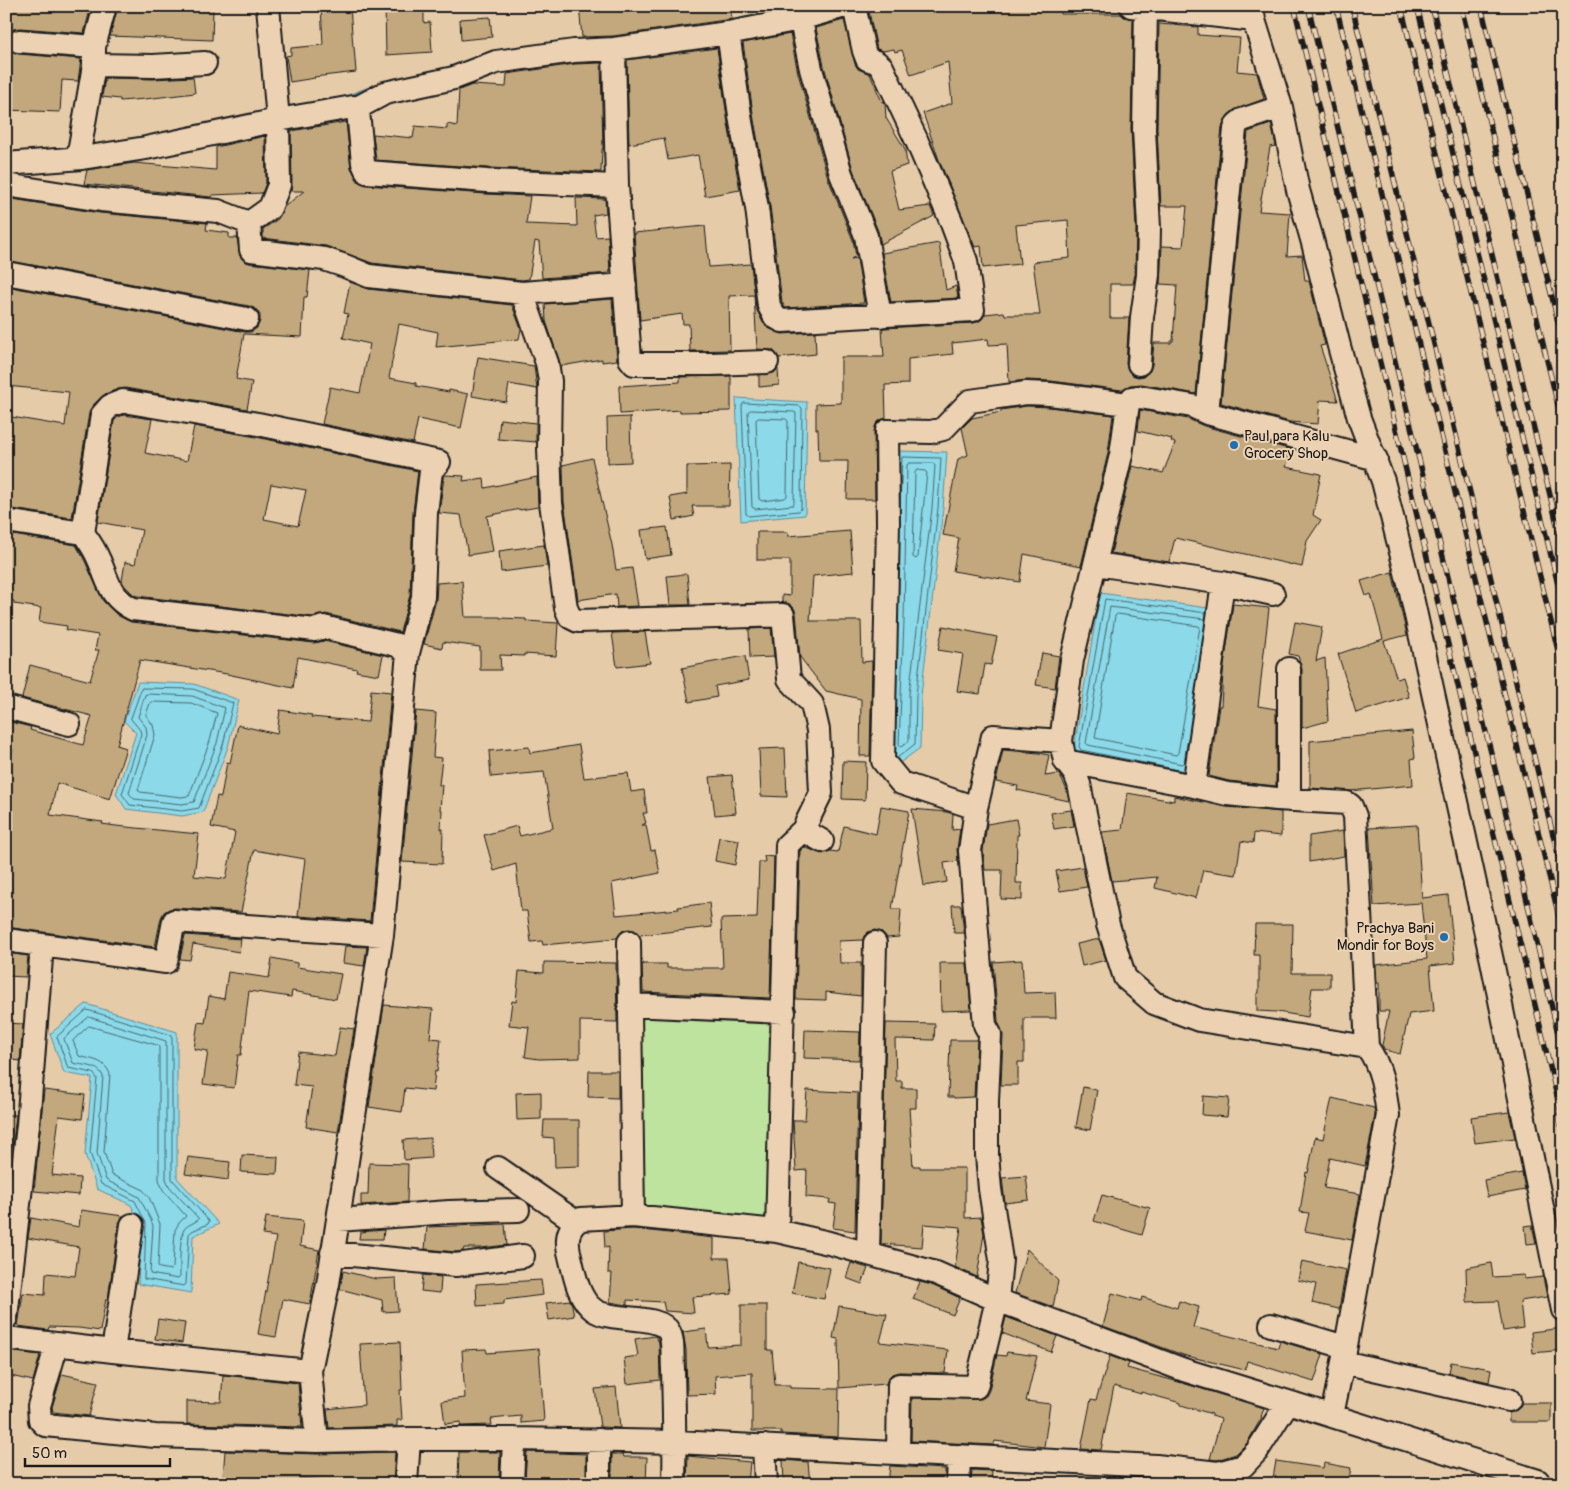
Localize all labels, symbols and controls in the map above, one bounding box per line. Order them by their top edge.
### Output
place label: Paul para Kalu Grocery Shop [1244,427,1330,463]
marker: Paul para Kalu Grocery Shop [1228,439,1240,451]
place label: Prachya Bani Mondir for Boys [1337,919,1434,955]
marker: Prachya Bani Mondir for Boys [1438,931,1450,943]
scale bar [25,1435,170,1467]
text: 50 m [32,1444,67,1463]

